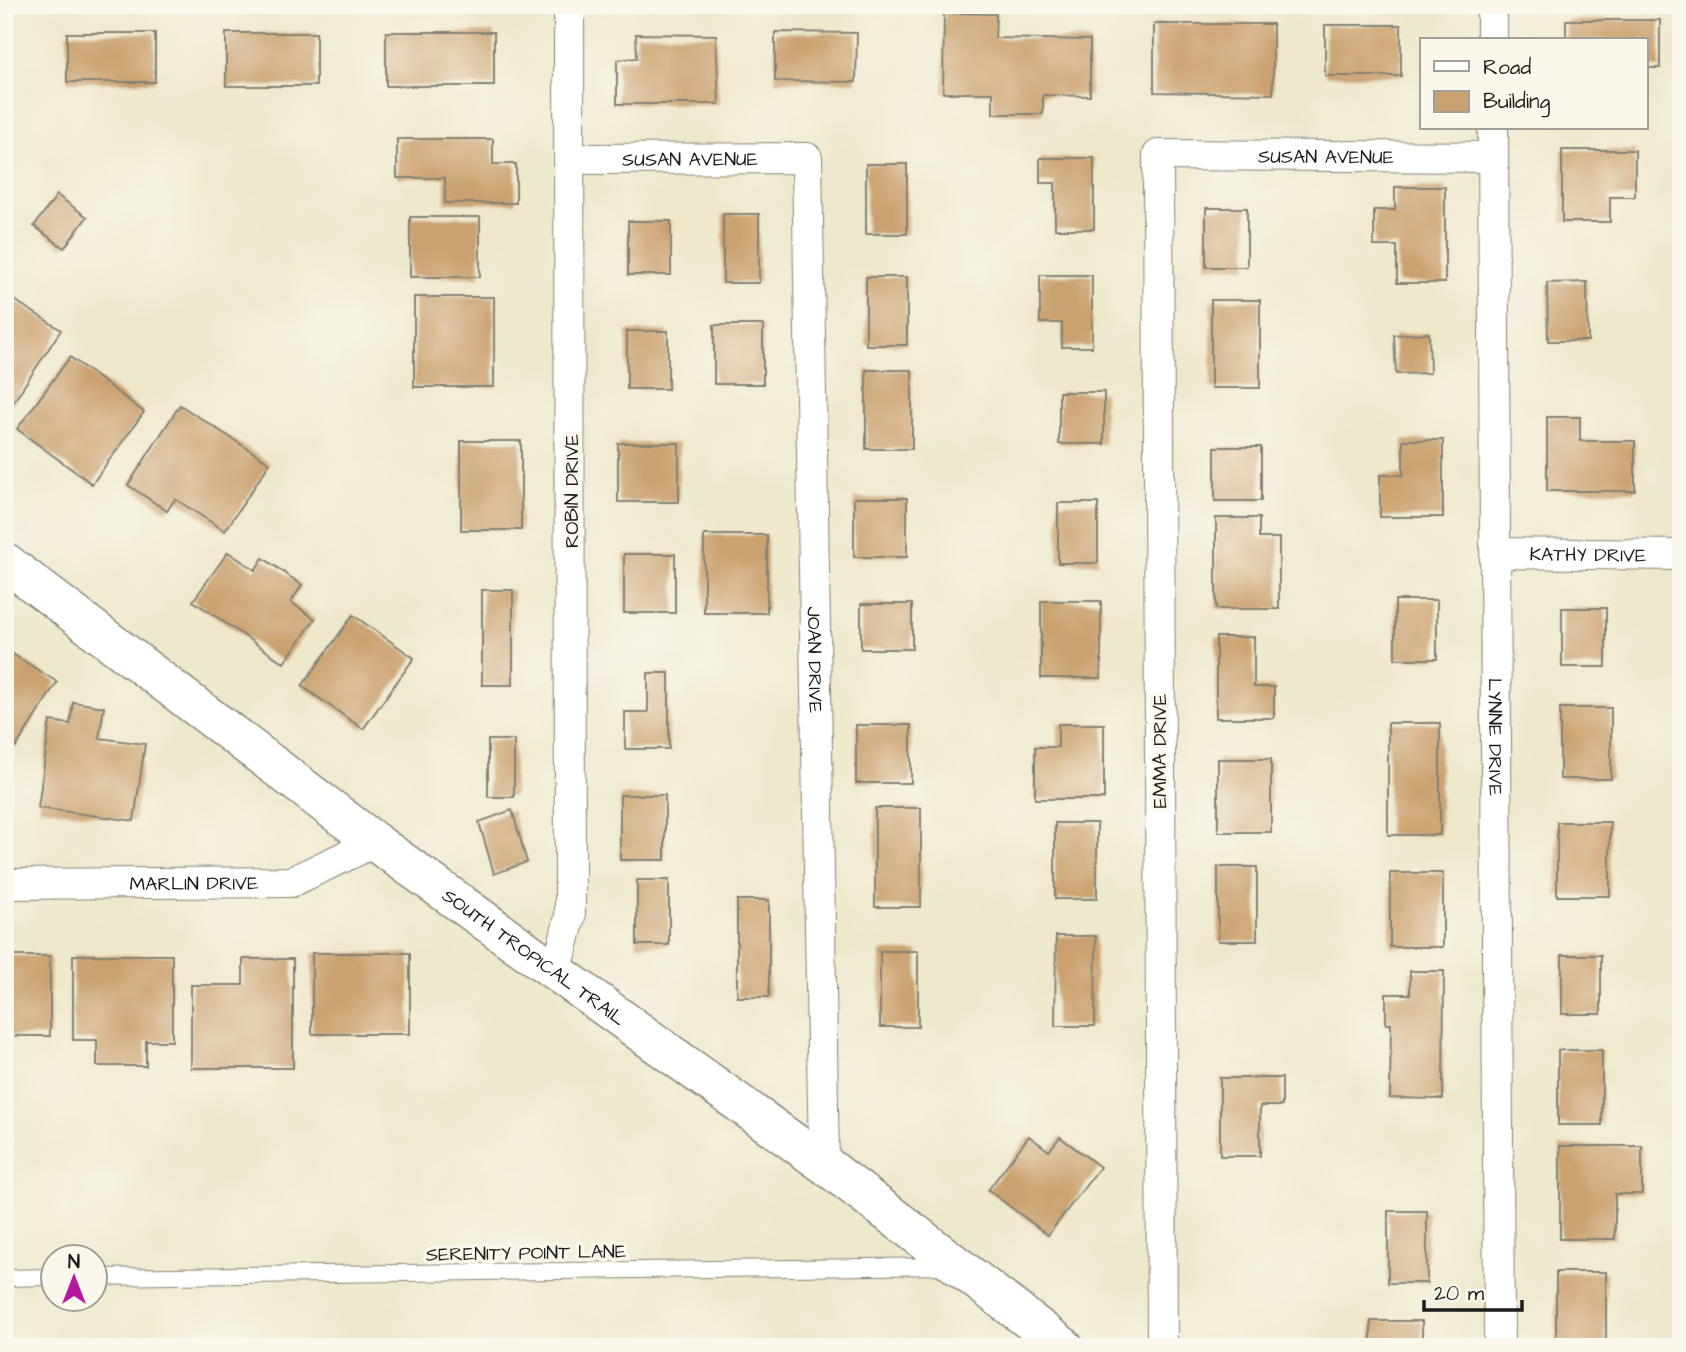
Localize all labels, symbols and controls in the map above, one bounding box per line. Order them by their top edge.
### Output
legend [1420,38,1648,130]
text: Road [1483,53,1531,82]
text: Building [1483,87,1551,118]
street label: SUSAN AVENUE [1258,144,1394,171]
street label: SUSAN AVENUE [622,146,758,174]
street label: ROBIN DRIVE [559,434,586,548]
street label: KATHY DRIVE [1529,541,1646,570]
street label: JOAN DRIVE [800,607,828,713]
street label: LYNNE DRIVE [1481,678,1508,796]
street label: EMMA DRIVE [1147,694,1174,808]
street label: MARLIN DRIVE [129,870,259,898]
street label: SOUTH TROPICAL TRAIL [436,882,631,1032]
street label: SERENITY POINT LANE [426,1238,626,1269]
north arrow [38,1244,108,1314]
text: N [68,1249,80,1276]
scale bar [1424,1268,1522,1312]
text: 20 m [1434,1279,1485,1308]

